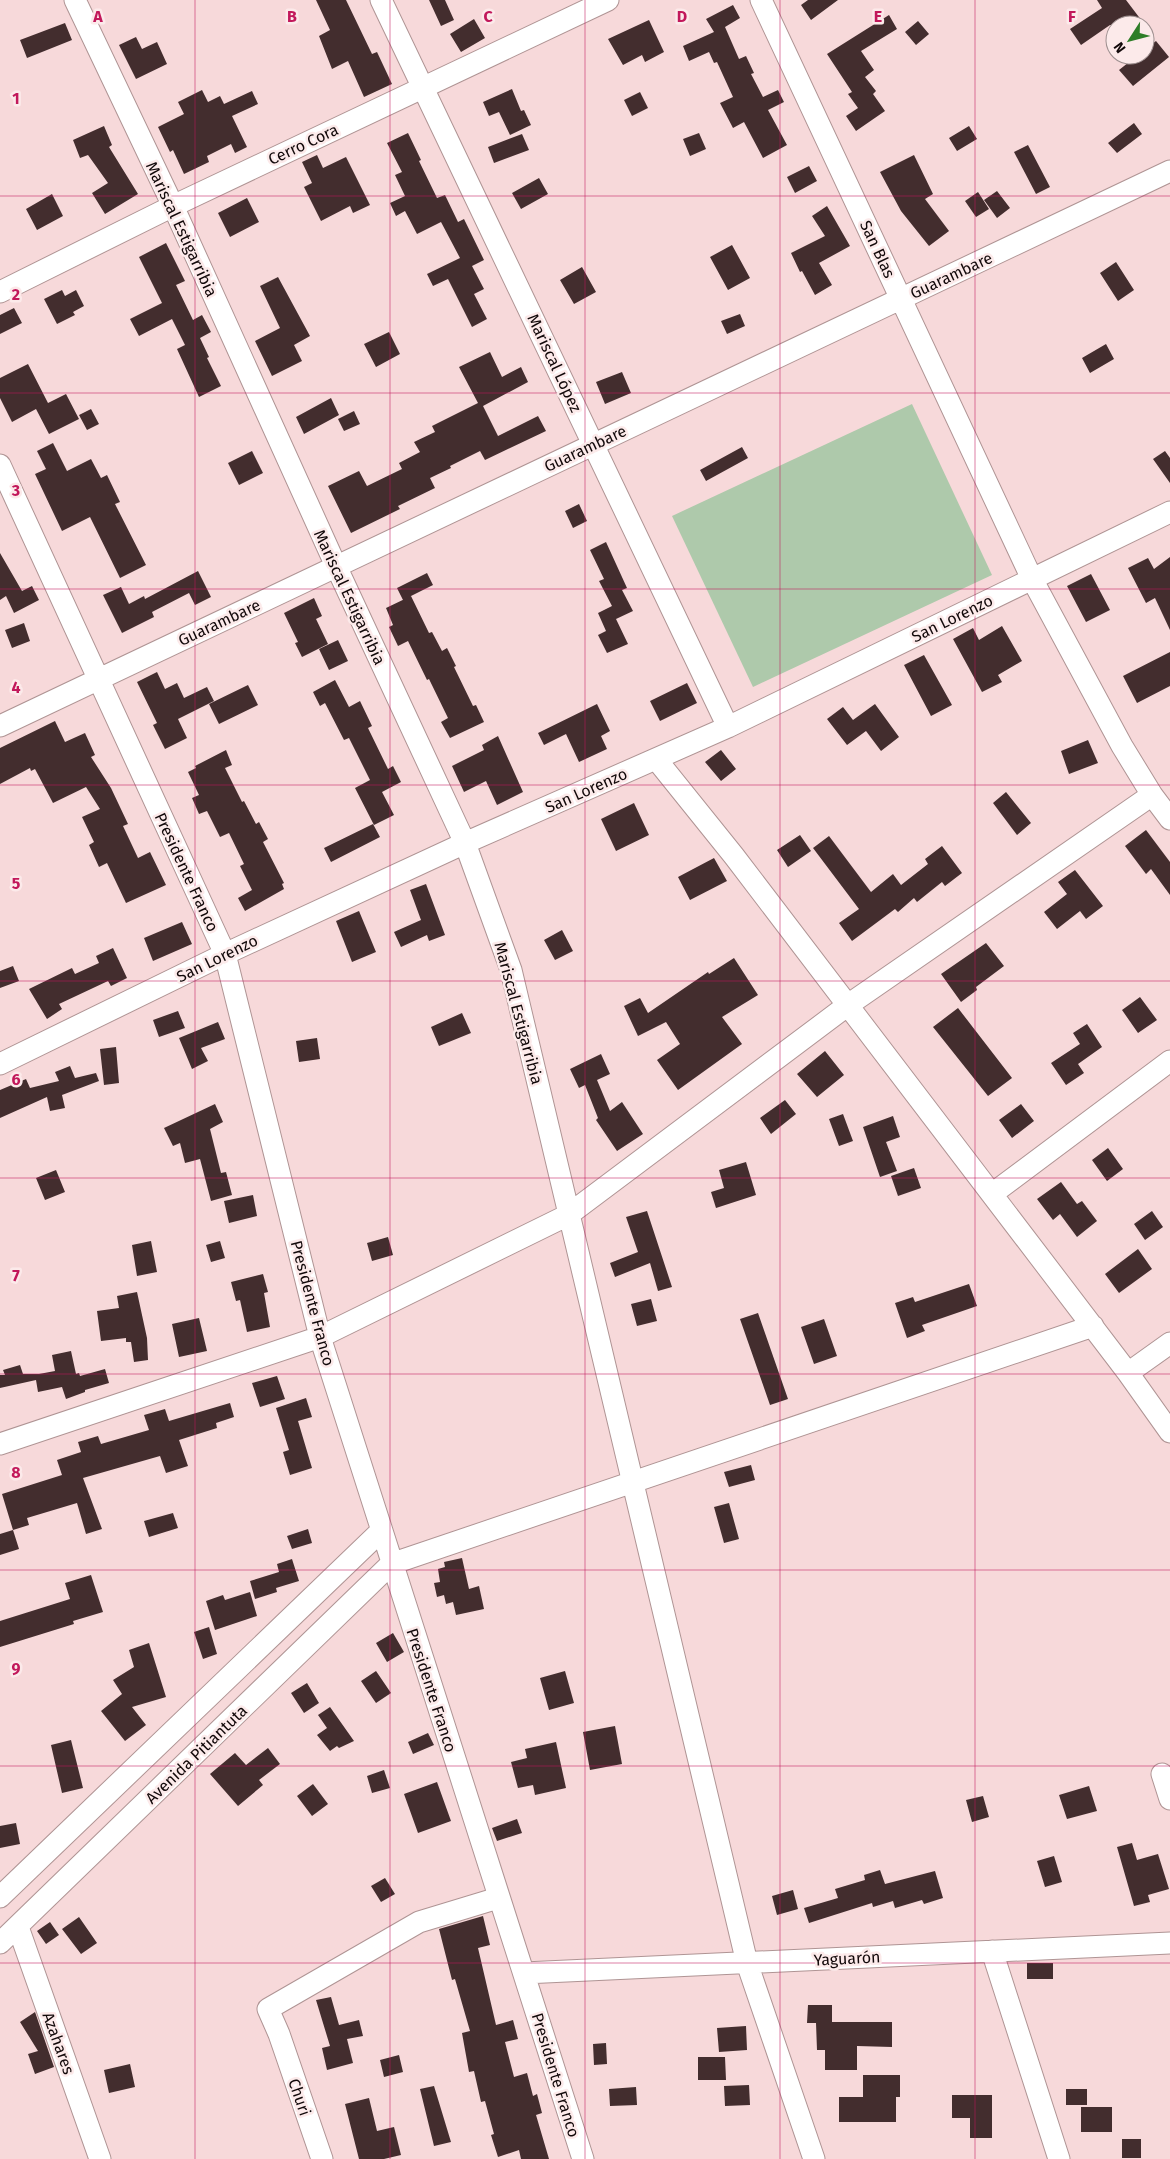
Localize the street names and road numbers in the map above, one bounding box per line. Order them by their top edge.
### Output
street label: Cerro Cora [265,120,341,169]
street label: Mariscal Estigarribia [142,159,221,300]
street label: San Blas [856,217,899,281]
street label: Guarambare [907,248,995,303]
street label: Mariscal López [523,311,586,415]
street label: Guarambare [541,421,629,476]
street label: Mariscal Estigarribia [310,527,389,668]
street label: San Lorenzo [909,591,996,646]
street label: Guarambare [175,595,263,650]
street label: San Lorenzo [542,764,630,817]
street label: Presidente Franco [151,810,222,935]
street label: San Lorenzo [174,931,261,986]
street label: Mariscal Estigarribia [490,940,547,1087]
street label: Presidente Franco [287,1238,338,1368]
street label: Presidente Franco [403,1626,461,1755]
street label: Avenida Pitiantuta [142,1701,251,1808]
street label: Yaguarón [813,1947,881,1970]
street label: Azahares [39,2010,79,2077]
street label: Presidente Franco [528,2011,583,2140]
street label: Churi [284,2076,315,2118]

